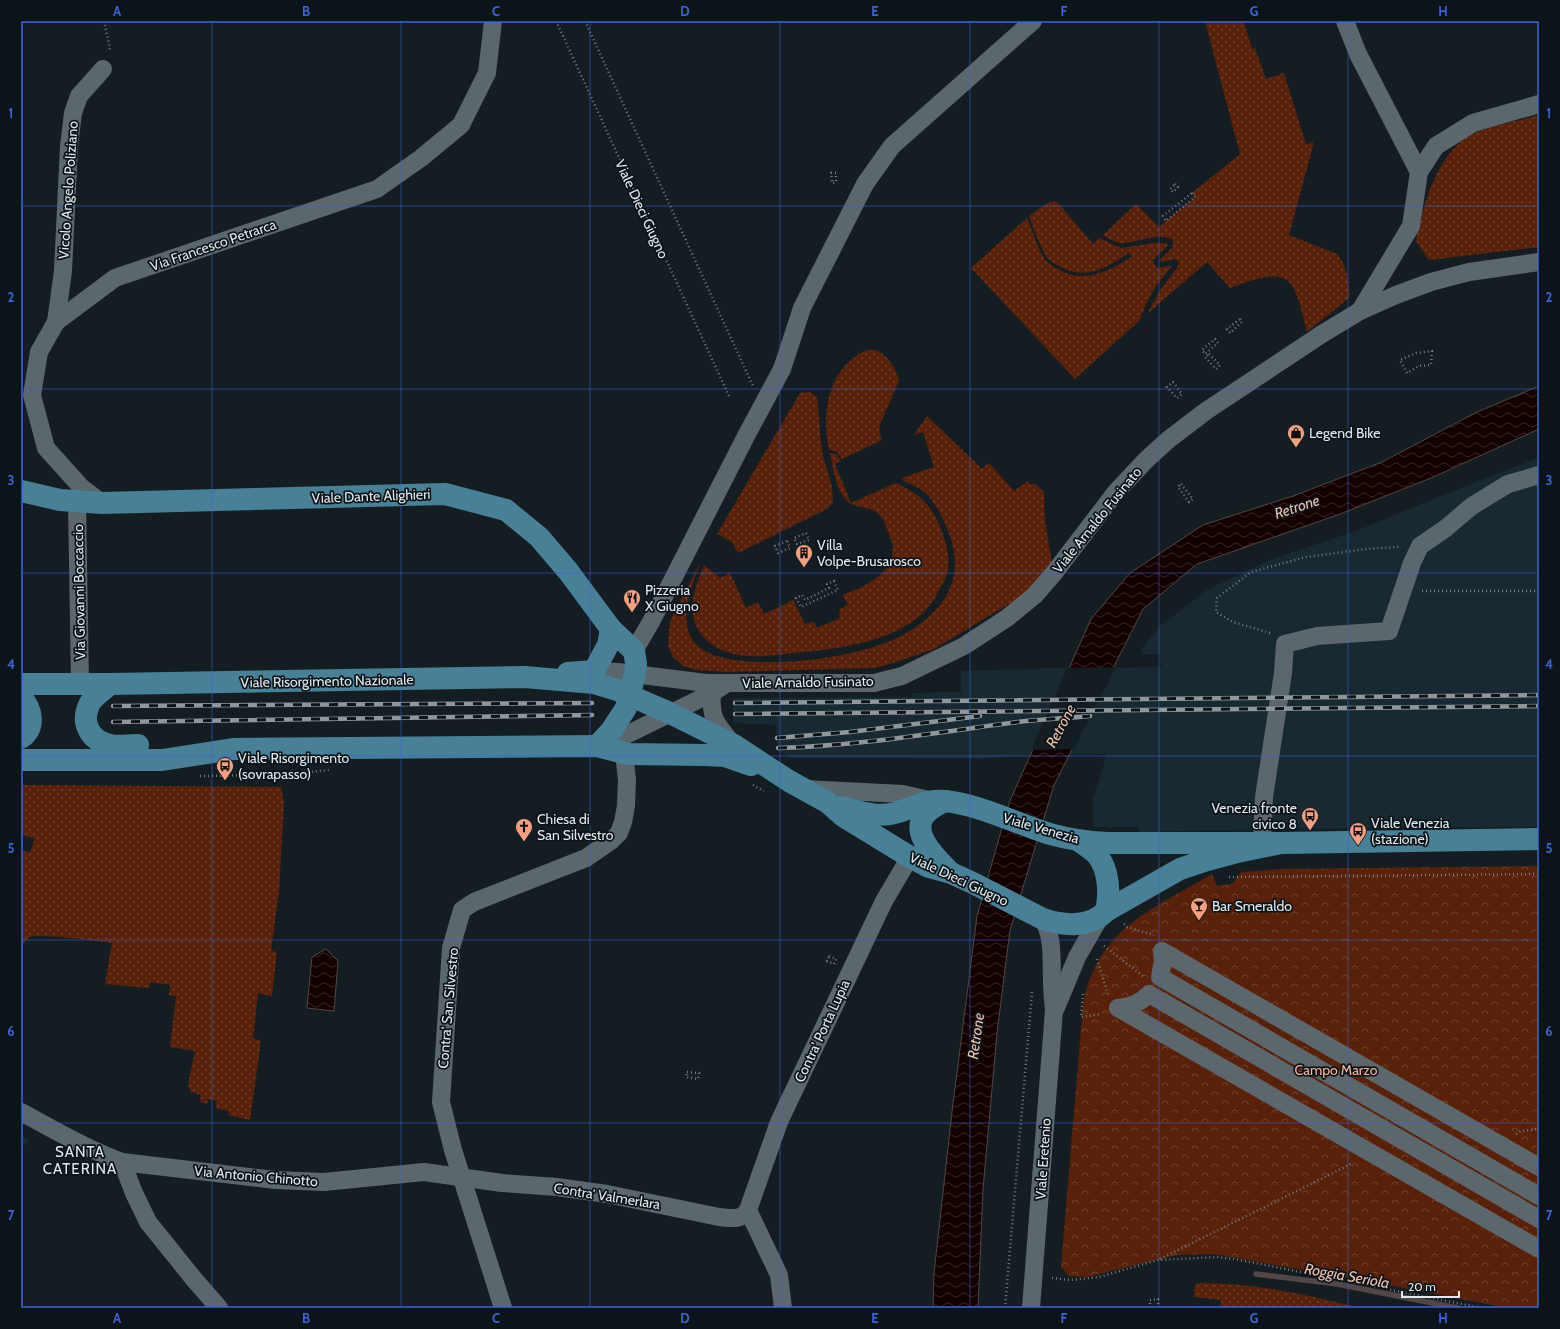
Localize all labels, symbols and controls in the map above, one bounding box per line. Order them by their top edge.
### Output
text: A [113,3,122,19]
text: B [302,3,310,19]
text: C [492,3,500,19]
text: D [680,3,690,19]
text: E [871,3,879,19]
text: F [1061,3,1068,19]
text: G [1250,3,1259,19]
text: H [1438,3,1448,19]
text: 1 [9,105,13,121]
text: 1 [1547,105,1551,121]
street label: Vicolo Angelo Poliziano [54,120,82,260]
street label: Viale Dieci Giugno [611,157,673,262]
street label: Via Francesco Petrarca [148,215,279,275]
text: 2 [8,289,15,305]
text: 2 [1546,289,1553,305]
shop icon: Legend Bike [1286,423,1306,448]
place label: Legend Bike [1309,424,1380,442]
street label: Viale Arnaldo Fusinato [1049,463,1146,577]
text: 3 [7,472,15,488]
text: 3 [1545,472,1553,488]
street label: Viale Dante Alighieri [311,485,431,507]
water label: Retrone [1272,491,1322,523]
street label: Via Giovanni Boccaccio [69,524,89,660]
place label: Villa Volpe-Brusarosco [817,536,921,570]
building icon: Villa Volpe-Brusarosco [794,543,814,568]
place label: Pizzeria X Giugno [645,581,699,615]
restaurant icon: Pizzeria X Giugno [622,588,642,613]
text: 4 [7,656,15,672]
text: 4 [1545,656,1553,672]
street label: Viale Risorgimento Nazionale [240,670,414,692]
street label: Viale Arnaldo Fusinato [742,672,874,692]
water label: Retrone [1042,701,1080,751]
place label: Viale Risorgimento (sovrapasso) [238,749,350,783]
bus stop icon: Viale Risorgimento (sovrapasso) [215,756,235,781]
place label: Venezia fronte civico 8 [1212,799,1297,833]
bus stop icon: Venezia fronte civico 8 [1300,806,1320,831]
street label: Viale Venezia [1001,809,1081,848]
place label: Chiesa di San Silvestro [537,810,614,844]
place label: Viale Venezia (stazione) [1371,814,1450,848]
church icon: Chiesa di San Silvestro [514,817,534,842]
bus stop icon: Viale Venezia (stazione) [1348,821,1368,846]
text: 5 [8,840,15,856]
text: 5 [1546,840,1553,856]
street label: Viale Dieci Giugno [907,848,1012,910]
bar icon: Bar Smeraldo [1189,896,1209,921]
place label: Bar Smeraldo [1212,897,1292,915]
street label: Contra' San Silvestro [434,946,462,1069]
street label: Contra' Porta Lupia [790,977,854,1085]
water label: Retrone [964,1012,988,1060]
text: 6 [7,1023,15,1039]
text: 6 [1545,1023,1553,1039]
park label: Campo Marzo [1295,1061,1378,1079]
street label: Viale Eretenio [1031,1117,1055,1200]
district label: SANTA CATERINA [43,1143,117,1178]
street label: Via Antonio Chinotto [193,1162,319,1190]
street label: Contra' Valmerlara [552,1179,662,1213]
text: 7 [8,1207,15,1223]
text: 7 [1546,1207,1553,1223]
water label: Roggia Seriola [1303,1260,1391,1292]
scale bar [1402,1273,1459,1299]
text: 20 m [1408,1279,1436,1294]
text: A [113,1310,122,1326]
text: B [302,1310,310,1326]
text: C [492,1310,500,1326]
text: D [680,1310,690,1326]
text: E [871,1310,879,1326]
text: F [1061,1310,1068,1326]
text: G [1250,1310,1259,1326]
text: H [1438,1310,1448,1326]

